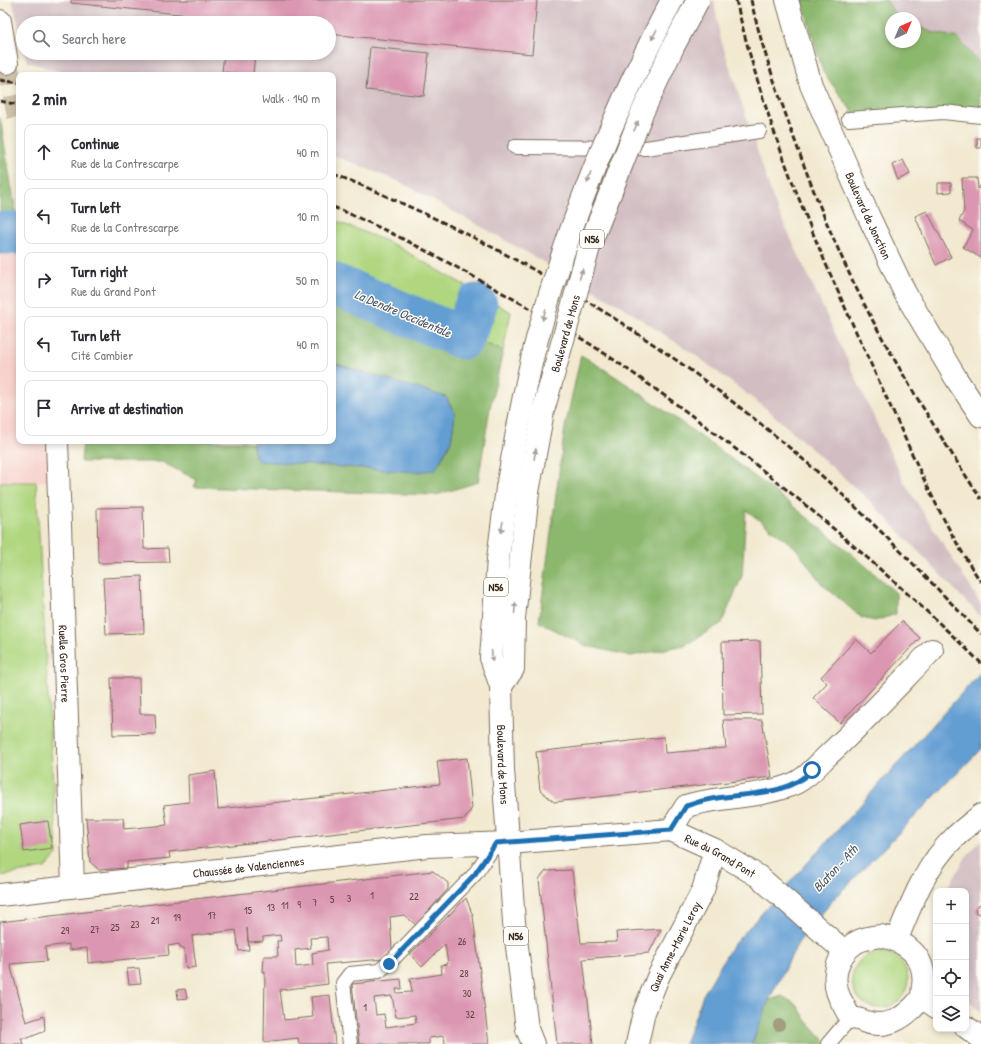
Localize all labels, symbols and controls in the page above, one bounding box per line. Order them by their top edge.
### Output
north arrow [885,12,921,48]
search box [16,16,336,60]
icon: search [30,27,52,49]
text: Search here [62,28,126,49]
one-way arrow [651,29,657,40]
text: 2 min [32,87,67,110]
text: Walk · 140 m [262,89,320,107]
one-way arrow [634,119,640,131]
text: Continue [71,133,119,154]
icon: ahead [33,141,55,163]
text: 40 m [296,143,319,161]
text: Rue de la Contrescarpe [71,154,179,172]
street label: Boulevard de Jonction [842,169,896,262]
one-way arrow [586,173,592,185]
text: Turn left [71,197,121,218]
icon: left [33,205,55,227]
text: 10 m [297,207,319,225]
text: Rue de la Contrescarpe [71,218,179,236]
road number: N56 [580,230,604,248]
text: Turn right [71,261,127,282]
one-way arrow [578,267,584,279]
icon: right [33,269,55,291]
text: 50 m [296,271,319,289]
text: Rue du Grand Pont [71,282,156,300]
water label: La Dendre Occidentale [352,285,455,342]
street label: Boulevard de Mons [546,292,584,374]
one-way arrow [541,309,547,321]
text: Turn left [71,325,121,346]
icon: left [33,333,55,355]
text: 40 m [296,335,319,353]
text: Cité Cambier [71,346,133,364]
icon: arrive [33,397,55,419]
text: Arrive at destination [71,398,183,419]
one-way arrow [532,448,538,460]
one-way arrow [499,520,505,533]
road number: N56 [484,578,508,596]
one-way arrow [511,602,518,614]
street label: Ruelle Gros Pierre [55,625,75,703]
one-way arrow [488,650,495,662]
street label: Boulevard de Mons [493,724,514,805]
route start [803,761,821,779]
street label: Rue du Grand Pont [682,829,760,882]
water label: Blaton - Ath [809,839,862,895]
street label: Chaussée de Valenciennes [192,852,305,881]
map controls [933,888,969,1032]
button: + [933,888,969,924]
house number: 1 [370,889,374,902]
house number: 22 [409,890,419,903]
house number: 3 [347,892,352,905]
house number: 5 [330,893,335,906]
house number: 7 [313,896,318,909]
house number: 9 [297,898,301,911]
street label: Quai Anne-Marie Leroy [644,898,704,994]
house number: 11 [281,899,289,912]
house number: 13 [267,901,276,914]
house number: 15 [244,904,253,917]
house number: 17 [208,909,216,922]
house number: 19 [173,911,181,924]
house number: 21 [151,914,160,927]
house number: 23 [130,918,140,931]
house number: 25 [111,921,120,934]
house number: 27 [90,923,100,936]
house number: 29 [61,924,70,937]
button: − [933,924,969,960]
road number: N56 [504,927,528,945]
house number: 26 [458,935,466,948]
route end [380,955,398,973]
button: locate [933,960,969,996]
house number: 28 [459,967,469,980]
house number: 30 [463,987,472,1000]
button: layers [933,996,969,1032]
house number: 1 [363,1001,367,1014]
house number: 32 [465,1008,475,1021]

